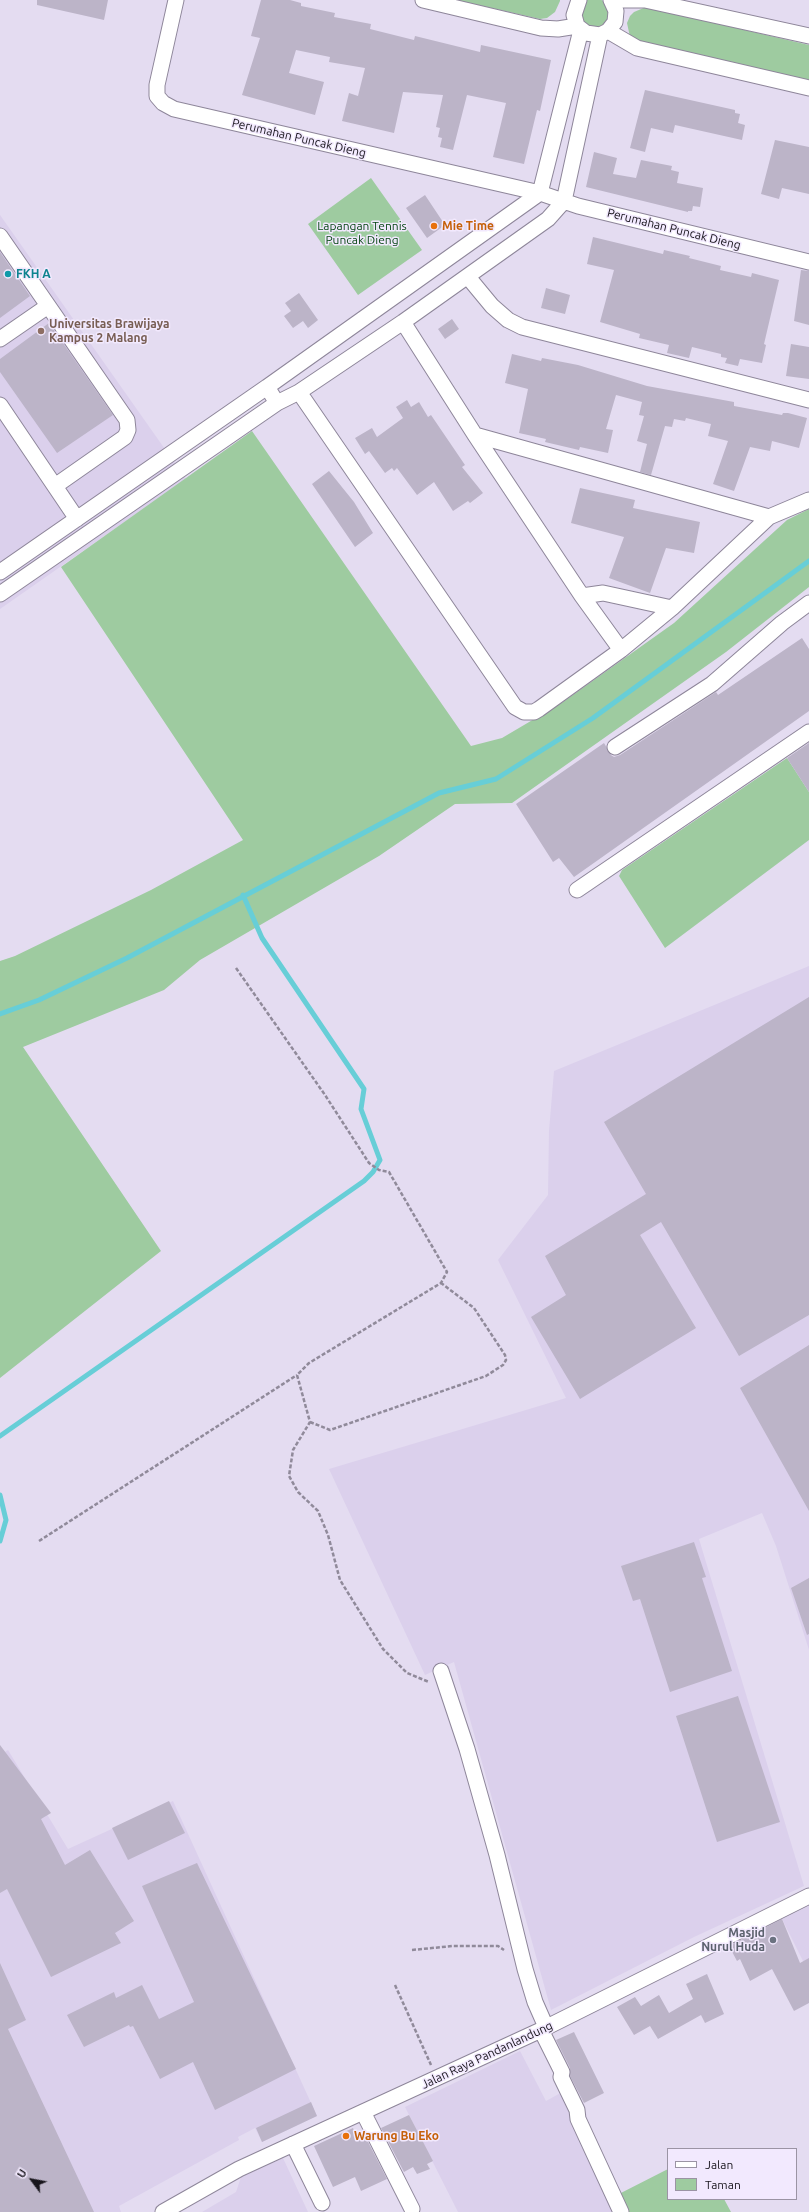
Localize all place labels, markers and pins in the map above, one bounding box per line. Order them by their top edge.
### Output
place label: Mie Time [442,219,494,233]
marker: Mie Time [429,221,439,231]
place label: FKH A [16,267,51,281]
marker: FKH A [3,269,13,279]
place label: Universitas Brawijaya Kampus 2 Malang [49,317,170,345]
marker: Universitas Brawijaya Kampus 2 Malang [36,326,46,336]
place label: Masjid Nurul Huda [701,1926,765,1954]
marker: Masjid Nurul Huda [768,1935,778,1945]
place label: Warung Bu Eko [354,2129,439,2143]
marker: Warung Bu Eko [341,2131,351,2141]

